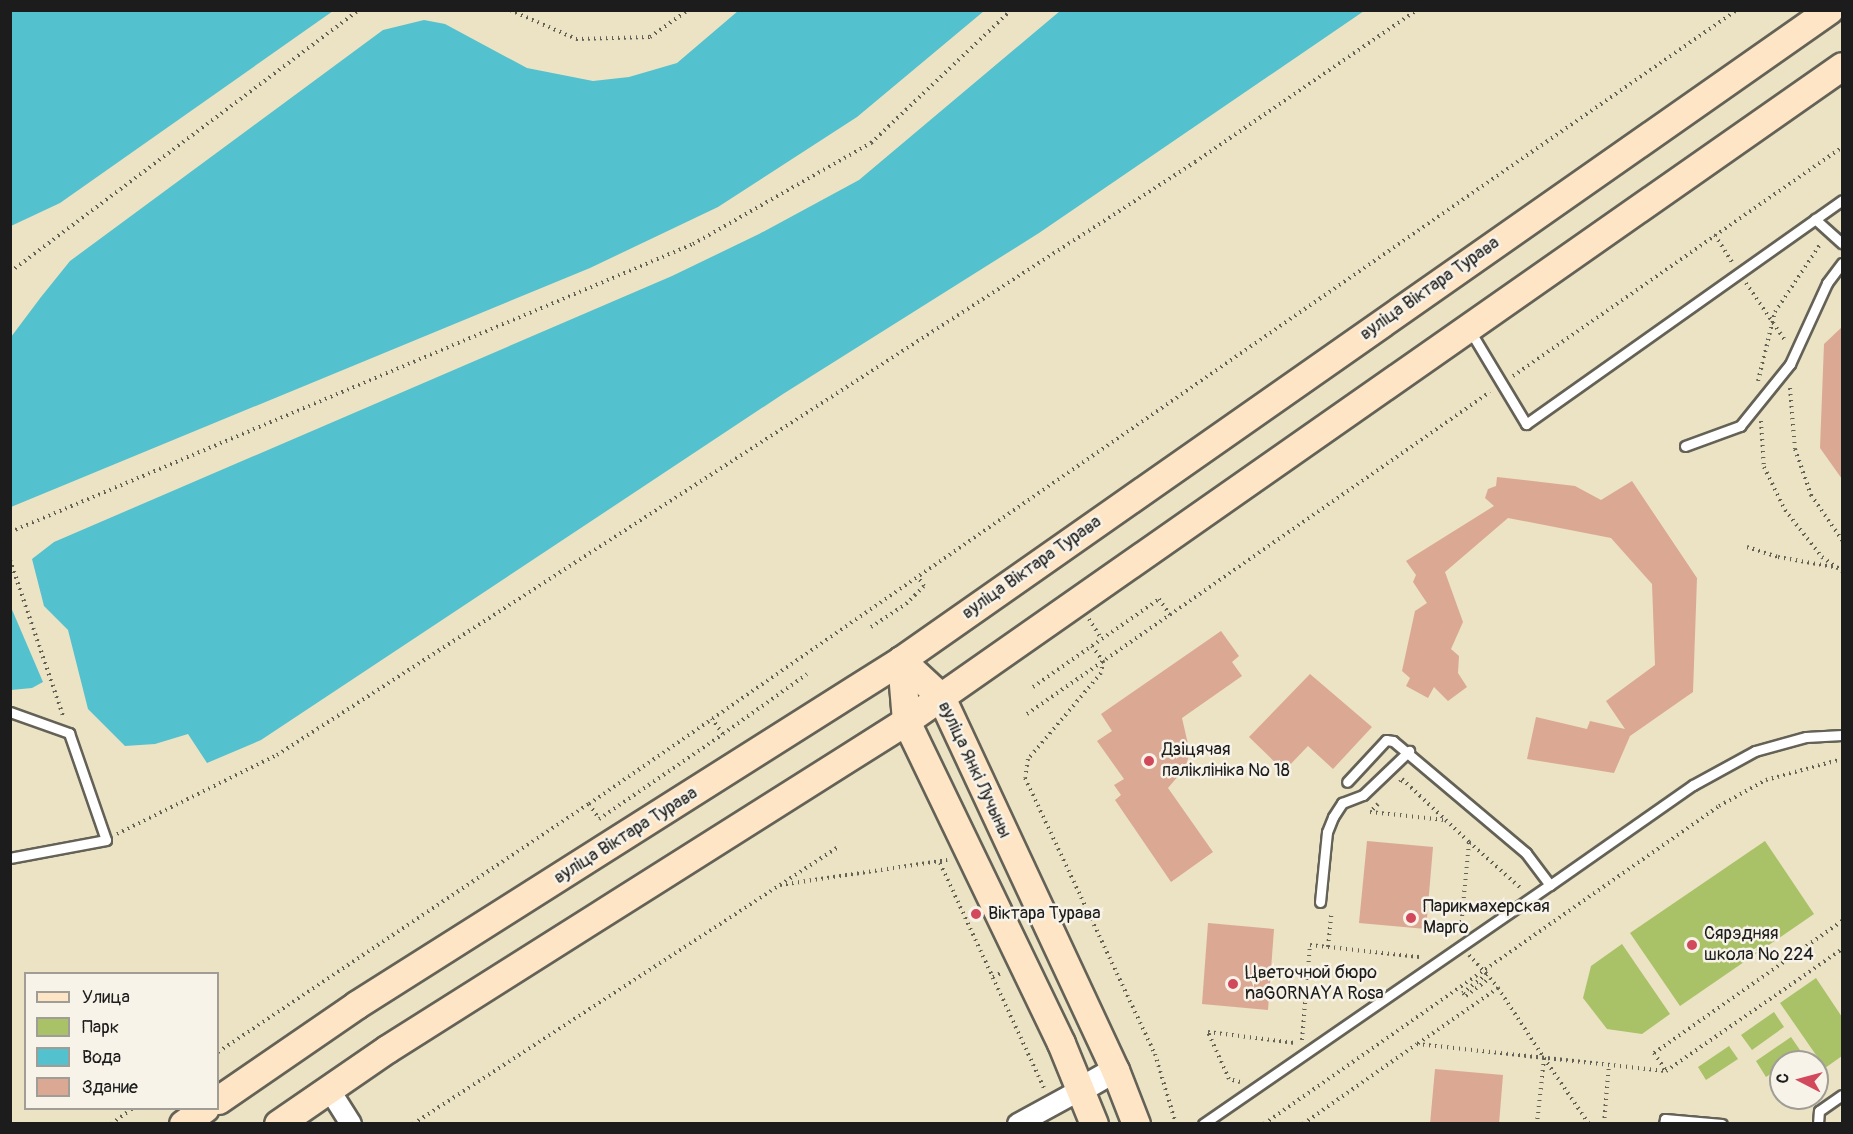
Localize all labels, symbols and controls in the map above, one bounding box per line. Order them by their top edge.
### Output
street label: вуліца Віктара Турава [1356,233,1504,345]
street label: вуліца Віктара Турава [958,512,1106,624]
street label: вуліца Янкі Лучыны [933,698,1015,842]
place label: Дзіцячая паліклініка № 18 [1162,740,1290,783]
marker: Дзіцячая паліклініка № 18 [1140,752,1158,770]
street label: вуліца Віктара Турава [550,783,702,889]
place label: Парикмахерская Марго [1423,897,1550,940]
place label: Віктара Турава [988,903,1101,925]
marker: Віктара Турава [969,907,983,921]
marker: Парикмахерская Марго [1404,911,1418,925]
place label: Сярэдняя школа № 224 [1704,924,1814,966]
marker: Сярэдняя школа № 224 [1685,938,1699,952]
place label: Цветочной бюро naGORNAYA Rosa [1245,963,1384,1006]
legend [24,972,219,1110]
marker: Цветочной бюро naGORNAYA Rosa [1226,977,1240,991]
text: Улица [82,986,130,1009]
text: Парк [82,1016,119,1039]
text: Вода [82,1046,121,1069]
north arrow [1769,1050,1829,1110]
text: С [1773,1072,1794,1084]
text: Здание [82,1076,138,1099]

